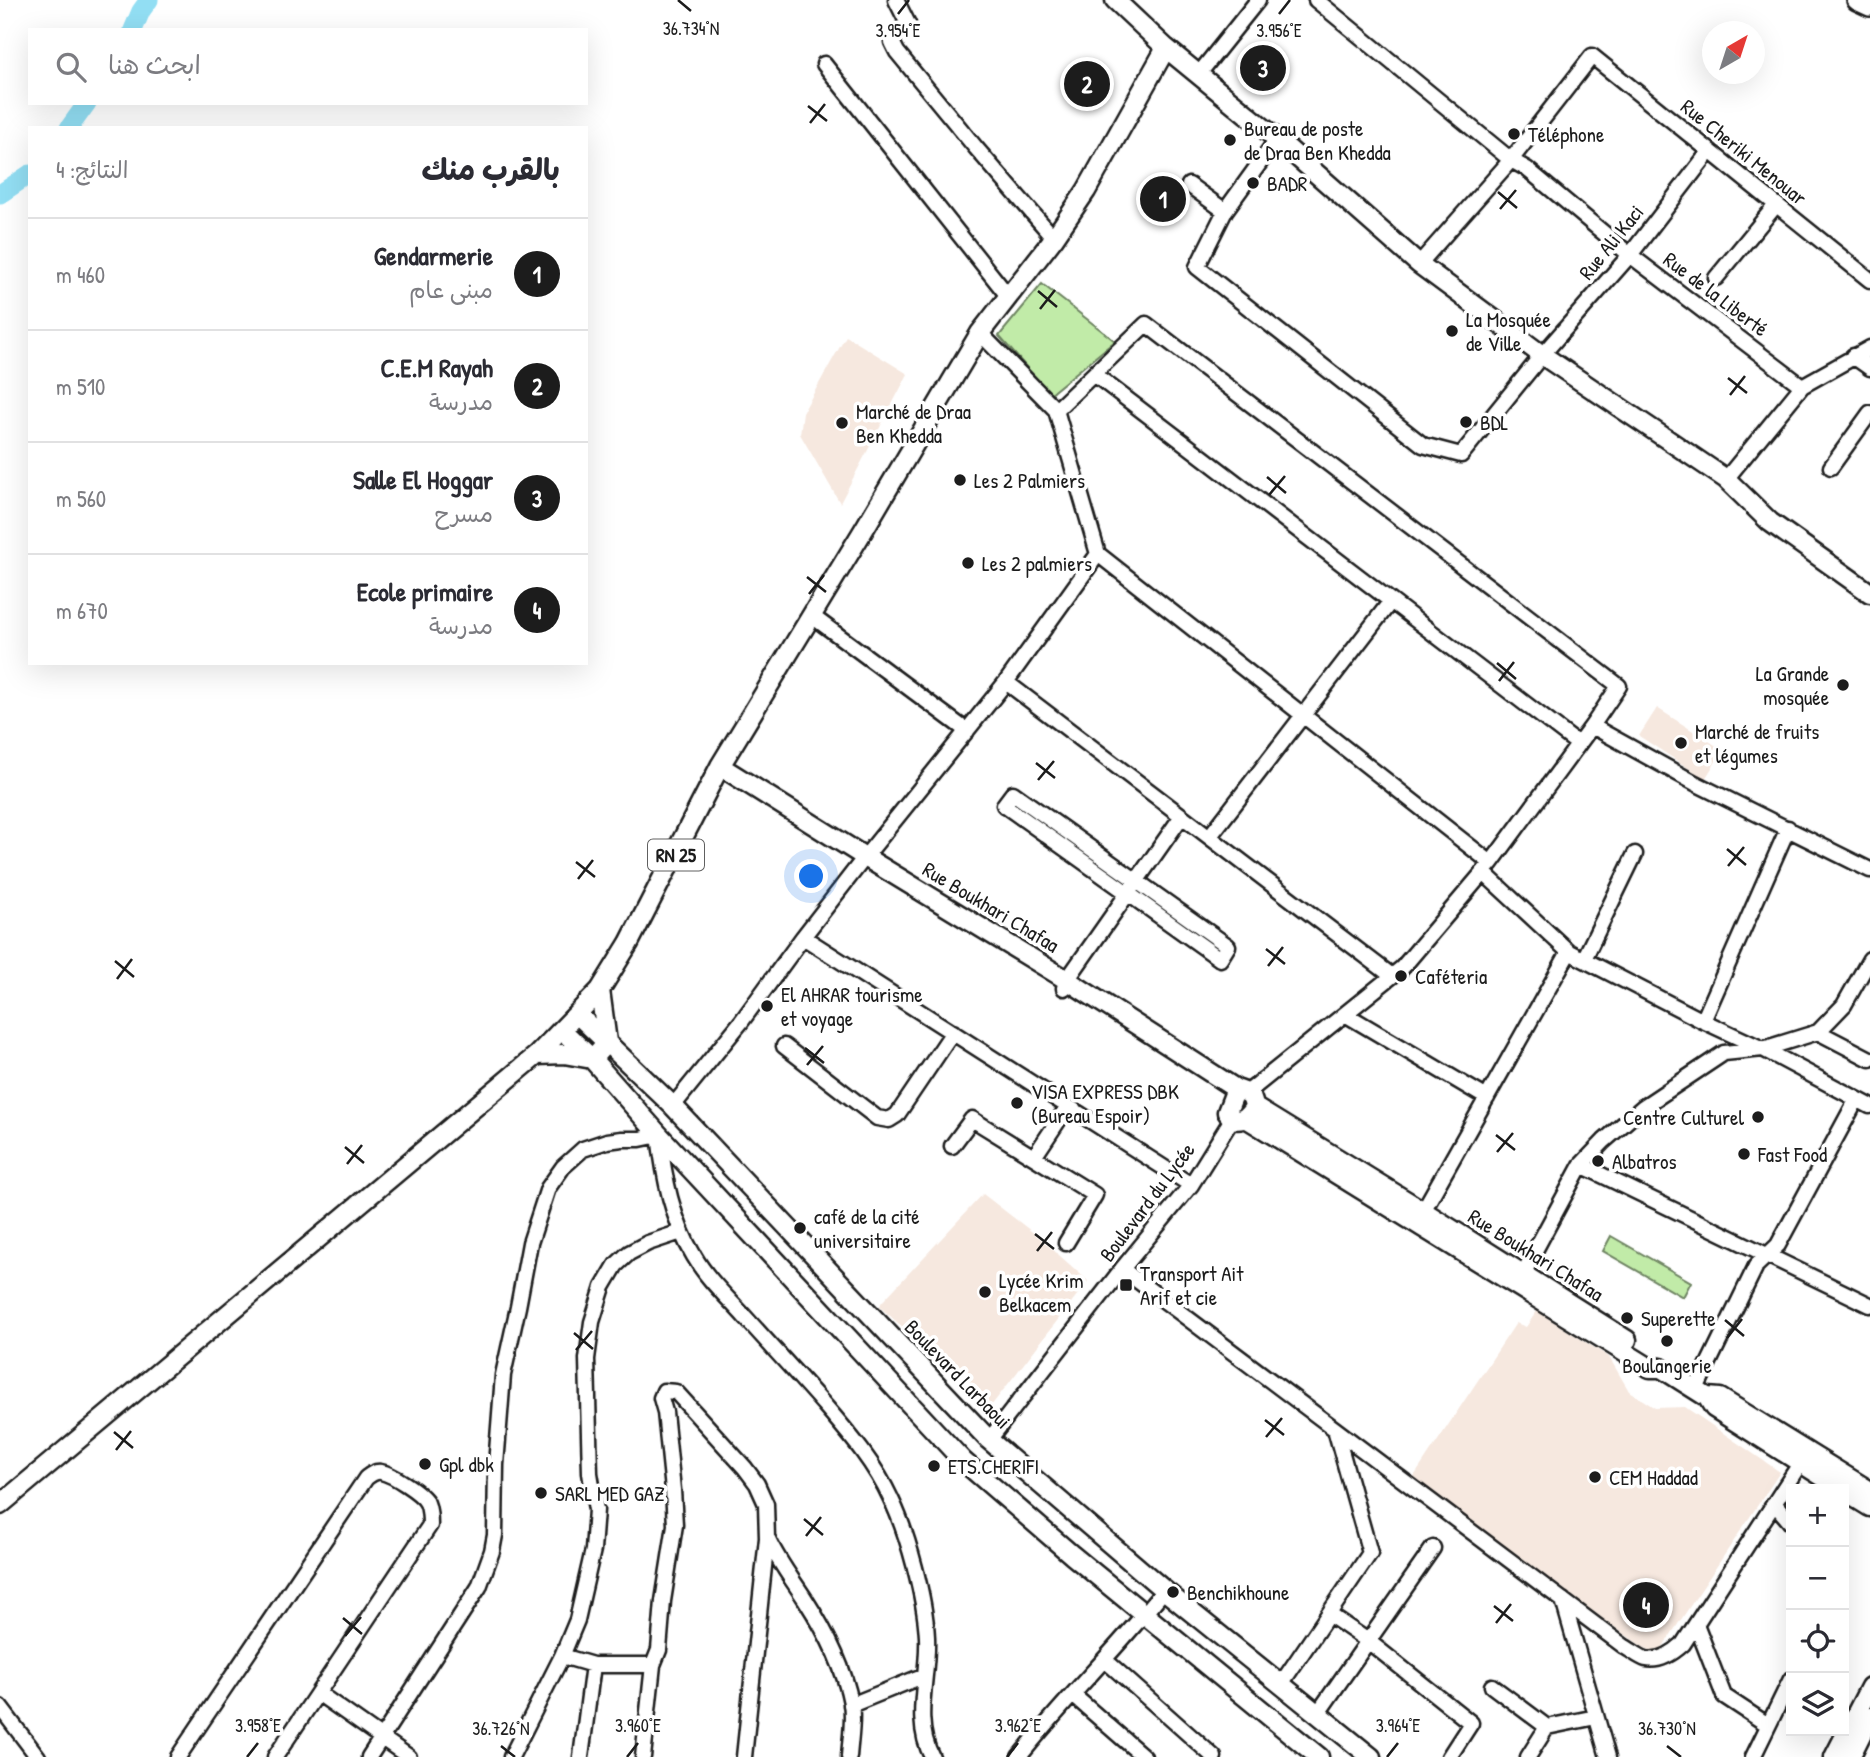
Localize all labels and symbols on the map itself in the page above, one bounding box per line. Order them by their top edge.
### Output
text: 36.734°N [663,16,719,41]
text: 3.954°E [875,18,921,43]
text: 3.956°E [1256,18,1302,43]
north arrow [1702,21,1765,84]
pin: 3 [1240,42,1286,94]
pin: 2 [1064,58,1110,110]
street label: Rue Cheriki Menouar [1675,92,1813,212]
place label: Bureau de poste de Draa Ben Khedda [1244,114,1391,167]
place label: Téléphone [1528,120,1604,149]
marker: Téléphone [1506,126,1522,142]
marker: Bureau de poste de Draa Ben Khedda [1222,132,1238,148]
place label: BADR [1267,169,1307,198]
pin: 1 [1140,173,1186,225]
marker: BADR [1245,175,1261,191]
street label: Rue Ali Kaci [1572,198,1650,286]
street label: Rue de la Liberté [1658,245,1774,343]
place label: La Mosquée de Ville [1466,305,1551,358]
marker: La Mosquée de Ville [1444,323,1460,339]
place label: Marché de Draa Ben Khedda [856,397,971,450]
place label: BDL [1480,408,1509,437]
marker: BDL [1458,414,1474,430]
marker: Marché de Draa Ben Khedda [834,415,850,431]
place label: Les 2 Palmiers [974,466,1085,495]
marker: Les 2 Palmiers [952,472,968,488]
place label: Les 2 palmiers [982,549,1092,578]
marker: Les 2 palmiers [960,555,976,571]
place label: La Grande mosquée [1756,659,1829,712]
marker: La Grande mosquée [1835,677,1851,693]
place label: Marché de fruits et légumes [1695,717,1819,770]
marker: Marché de fruits et légumes [1673,735,1689,751]
road number: RN 25 [648,840,704,870]
street label: Rue Boukhari Chafaa [917,855,1065,959]
your location [794,859,828,893]
place label: Caféteria [1415,962,1487,991]
marker: Caféteria [1393,968,1409,984]
place label: El AHRAR tourisme et voyage [781,980,923,1033]
marker: El AHRAR tourisme et voyage [759,998,775,1014]
place label: VISA EXPRESS DBK (Bureau Espoir) [1031,1077,1179,1130]
marker: VISA EXPRESS DBK (Bureau Espoir) [1009,1095,1025,1111]
place label: Centre Culturel [1623,1103,1744,1132]
marker: Centre Culturel [1750,1109,1766,1125]
street label: Boulevard du Lycée [1093,1137,1201,1267]
place label: Fast Food [1757,1140,1827,1169]
marker: Fast Food [1736,1146,1752,1162]
place label: Albatros [1612,1147,1677,1176]
marker: Albatros [1590,1153,1606,1169]
place label: café de la cité universitaire [814,1202,920,1255]
street label: Rue Boukhari Chafaa [1463,1202,1609,1308]
marker: café de la cité universitaire [792,1220,808,1236]
place label: Transport Ait Arif et cie [1140,1259,1244,1312]
place label: Lycée Krim Belkacem [999,1266,1083,1319]
marker: Transport Ait Arif et cie [1118,1277,1134,1293]
marker: Lycée Krim Belkacem [977,1284,993,1300]
place label: Superette [1641,1304,1716,1333]
marker: Superette [1619,1310,1635,1326]
street label: Boulevard Larbaoui [898,1313,1018,1435]
marker: Boulangerie [1659,1333,1675,1349]
place label: Boulangerie [1622,1351,1712,1380]
place label: Gpl dbk [439,1450,494,1479]
place label: ETS.CHERIFI [948,1452,1039,1481]
marker: Gpl dbk [417,1456,433,1472]
marker: ETS.CHERIFI [926,1458,942,1474]
place label: CEM Haddad [1609,1463,1698,1492]
marker: CEM Haddad [1587,1469,1603,1485]
place label: SARL MED GAZ [555,1479,665,1508]
marker: SARL MED GAZ [533,1485,549,1501]
place label: Benchikhoune [1187,1578,1289,1607]
pin: 4 [1623,1579,1669,1631]
marker: Benchikhoune [1165,1584,1181,1600]
text: 3.958°E [235,1713,281,1738]
text: 3.960°E [615,1713,661,1738]
text: 3.962°E [995,1713,1041,1738]
text: 3.964°E [1376,1713,1420,1738]
text: 36.726°N [472,1716,530,1741]
text: 36.730°N [1638,1716,1696,1741]

